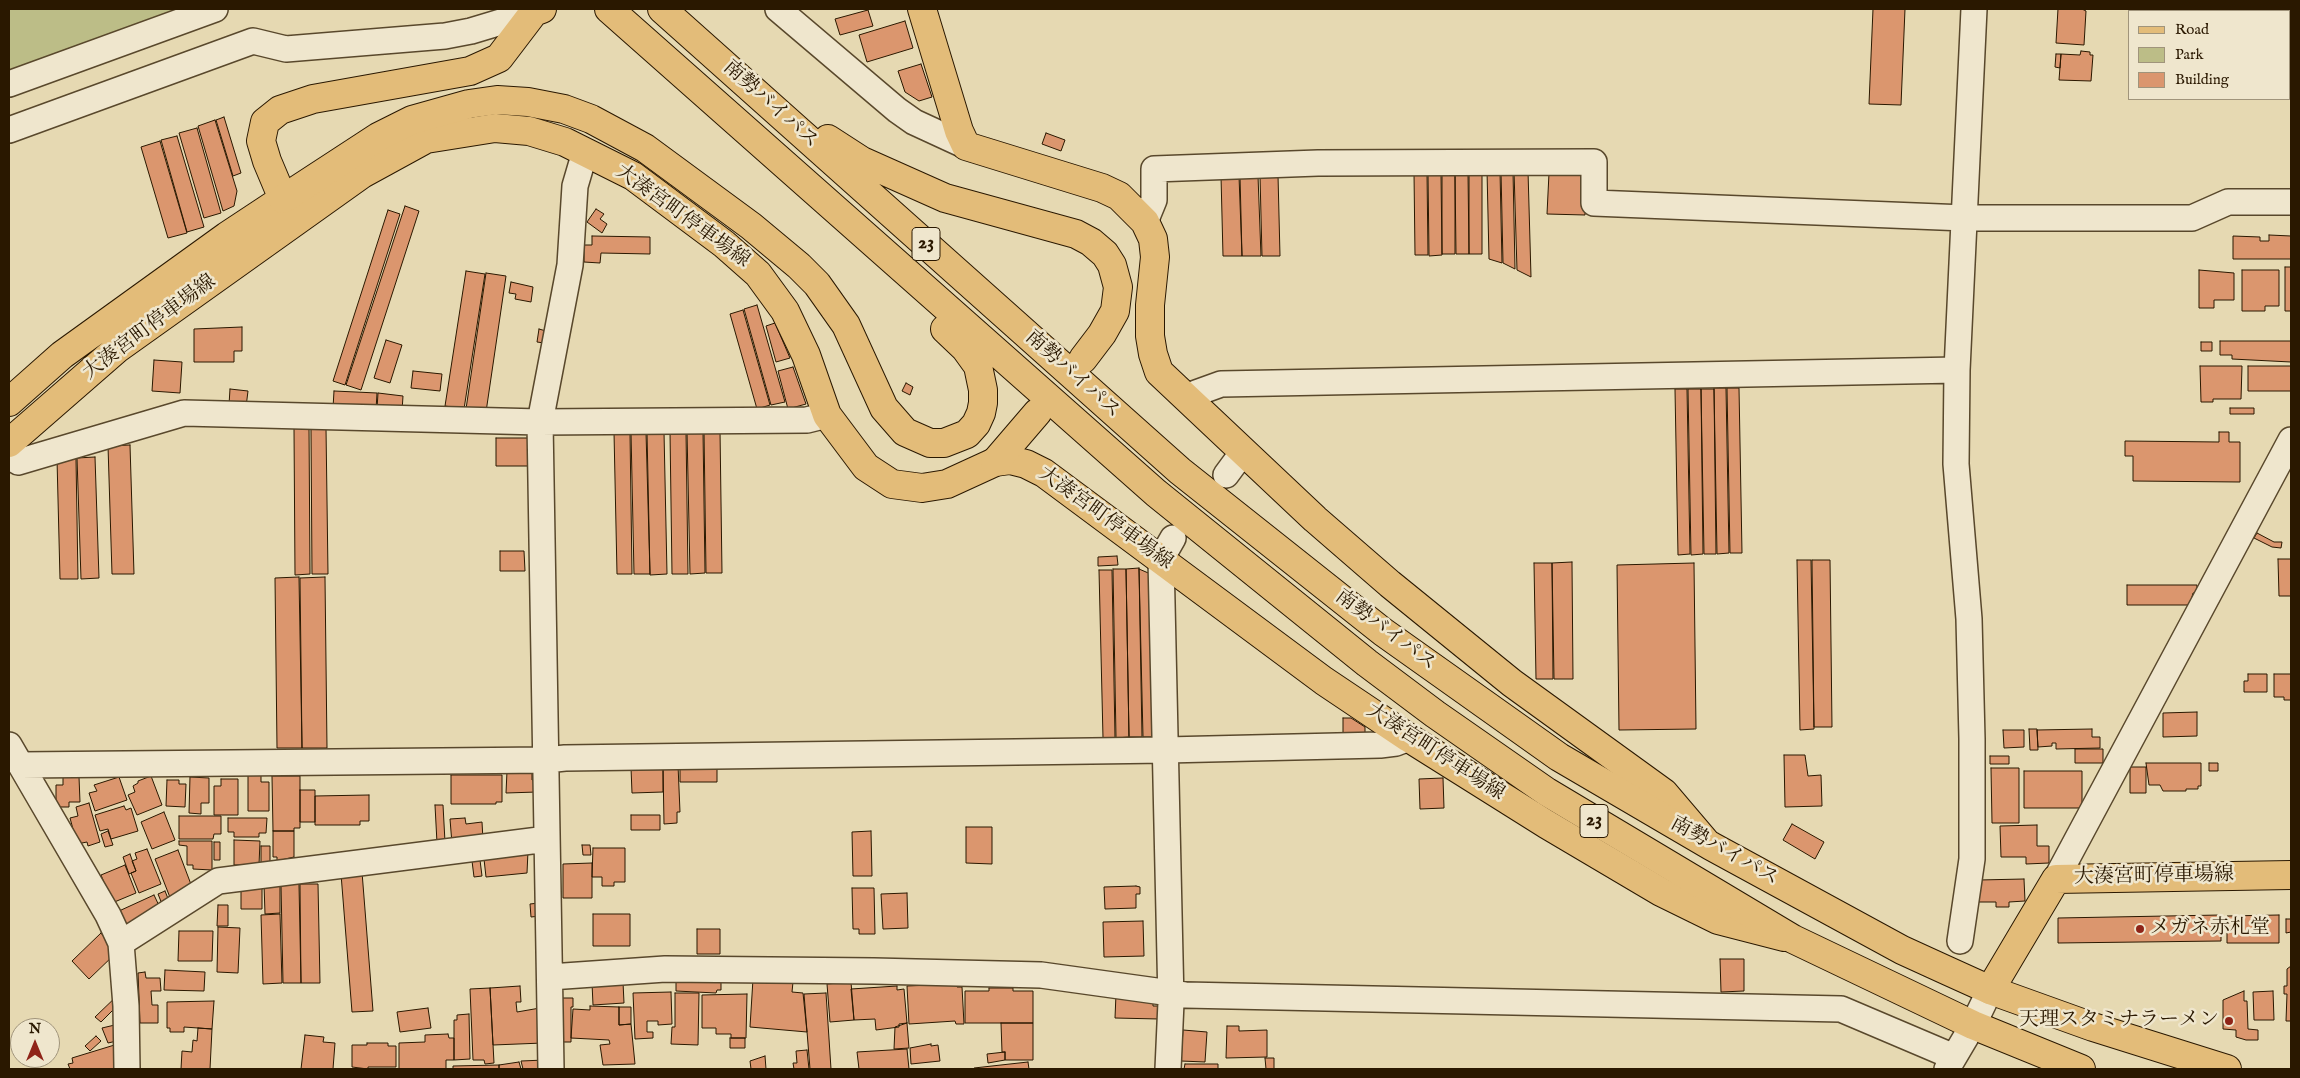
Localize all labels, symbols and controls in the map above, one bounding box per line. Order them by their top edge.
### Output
legend [2128,10,2290,100]
text: Road [2175,20,2209,39]
text: Park [2175,45,2204,64]
street label: 南勢バイパス [717,56,823,154]
text: Building [2175,70,2229,89]
street label: 大湊宮町停車場線 [610,160,754,274]
road number: 23 [912,228,940,260]
street label: 大湊宮町停車場線 [79,270,221,386]
street label: 南勢バイパス [1019,326,1125,424]
street label: 大湊宮町停車場線 [1033,462,1177,576]
street label: 南勢バイパス [1330,585,1440,677]
street label: 大湊宮町停車場線 [1361,699,1509,807]
road number: 23 [1580,804,1608,838]
street label: 南勢バイパス [1666,812,1782,892]
street label: 大湊宮町停車場線 [2074,864,2234,890]
place label: メガネ赤札堂 [2150,917,2270,941]
marker: メガネ赤札堂 [2134,923,2146,935]
place label: 天理スタミナラーメン [2019,1009,2219,1033]
marker: 天理スタミナラーメン [2223,1015,2235,1027]
north arrow [10,1018,60,1068]
text: N [29,1020,41,1038]

